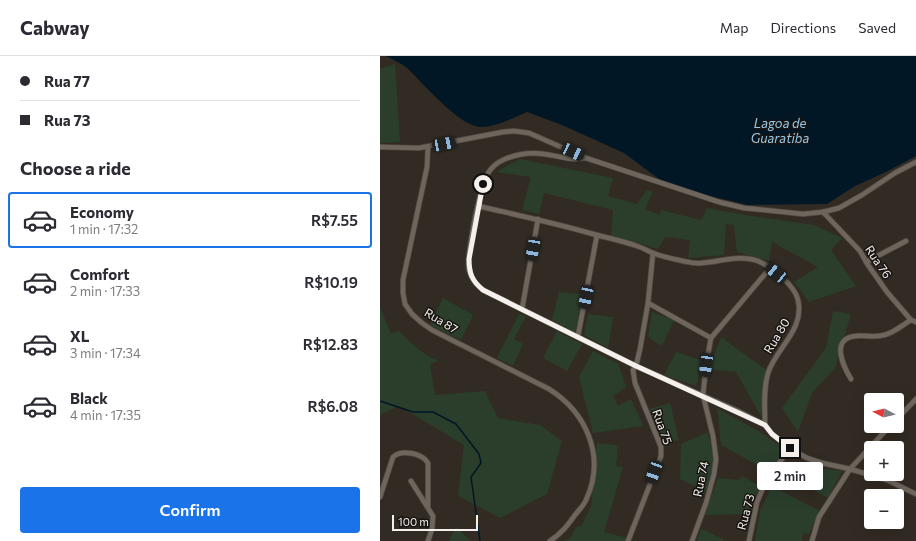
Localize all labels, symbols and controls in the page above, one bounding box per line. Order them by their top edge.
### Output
text: Cabway [20,16,90,39]
text: Map [720,19,749,36]
text: Directions [771,19,836,36]
text: Saved [858,19,896,36]
text: Rua 77 [44,72,90,90]
text: Rua 73 [44,111,91,129]
water label: Lagoa de Guaratiba [751,115,810,146]
car [431,136,457,152]
car [560,141,586,163]
text: Choose a ride [20,157,131,179]
route start [474,175,492,193]
icon: car [22,202,58,238]
text: Economy [70,203,134,221]
text: R$7.55 [311,211,358,229]
text: 1 min · 17:32 [70,221,138,237]
car [525,236,541,262]
street label: Rua 76 [863,242,895,281]
car [763,261,789,285]
icon: car [22,264,58,300]
text: Comfort [70,265,130,283]
text: R$10.19 [304,273,358,291]
text: 2 min · 17:33 [70,283,140,299]
car [578,284,594,310]
street label: Rua 87 [422,305,461,336]
street label: Rua 80 [760,315,792,356]
icon: car [22,326,58,362]
text: XL [70,327,89,345]
text: R$12.83 [303,335,358,353]
text: 3 min · 17:34 [70,345,141,361]
car [698,352,714,378]
icon: car [22,388,58,424]
text: Black [70,389,108,407]
north arrow [864,393,904,433]
map controls [864,393,904,529]
text: R$6.08 [307,397,358,415]
text: 4 min · 17:35 [70,407,141,423]
street label: Rua 75 [650,407,676,446]
route end [781,439,799,457]
button: + [864,441,904,481]
car [644,459,664,485]
street label: Rua 74 [689,460,711,498]
callout: 2 min [757,462,823,490]
text: 2 min [774,468,806,484]
button: Confirm [20,487,360,533]
button: − [864,489,904,529]
street label: Rua 73 [734,492,757,531]
scale bar [392,513,478,532]
text: 100 m [398,515,429,528]

